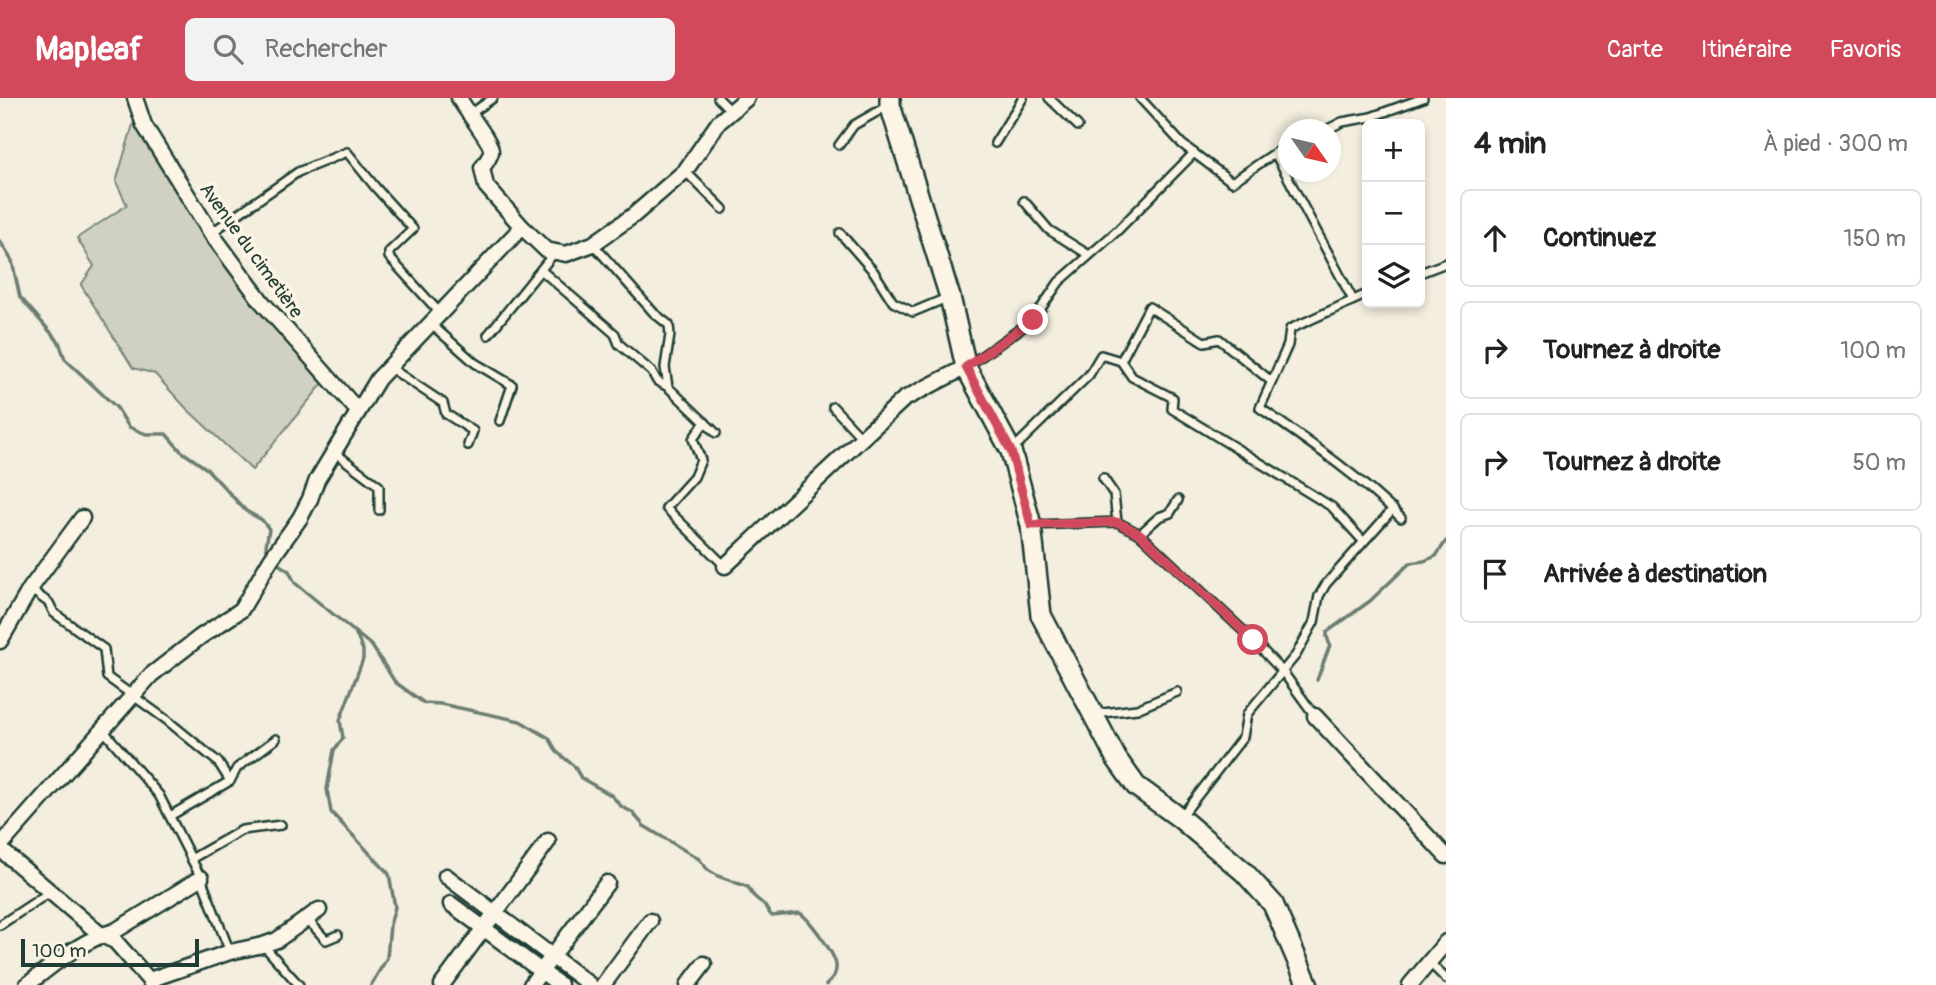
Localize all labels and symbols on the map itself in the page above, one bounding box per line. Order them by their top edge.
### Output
north arrow [1278,119,1341,182]
street label: Avenue du cimetière [194,178,309,323]
route end [1017,304,1048,335]
route start [1237,624,1268,655]
scale bar [21,936,200,968]

